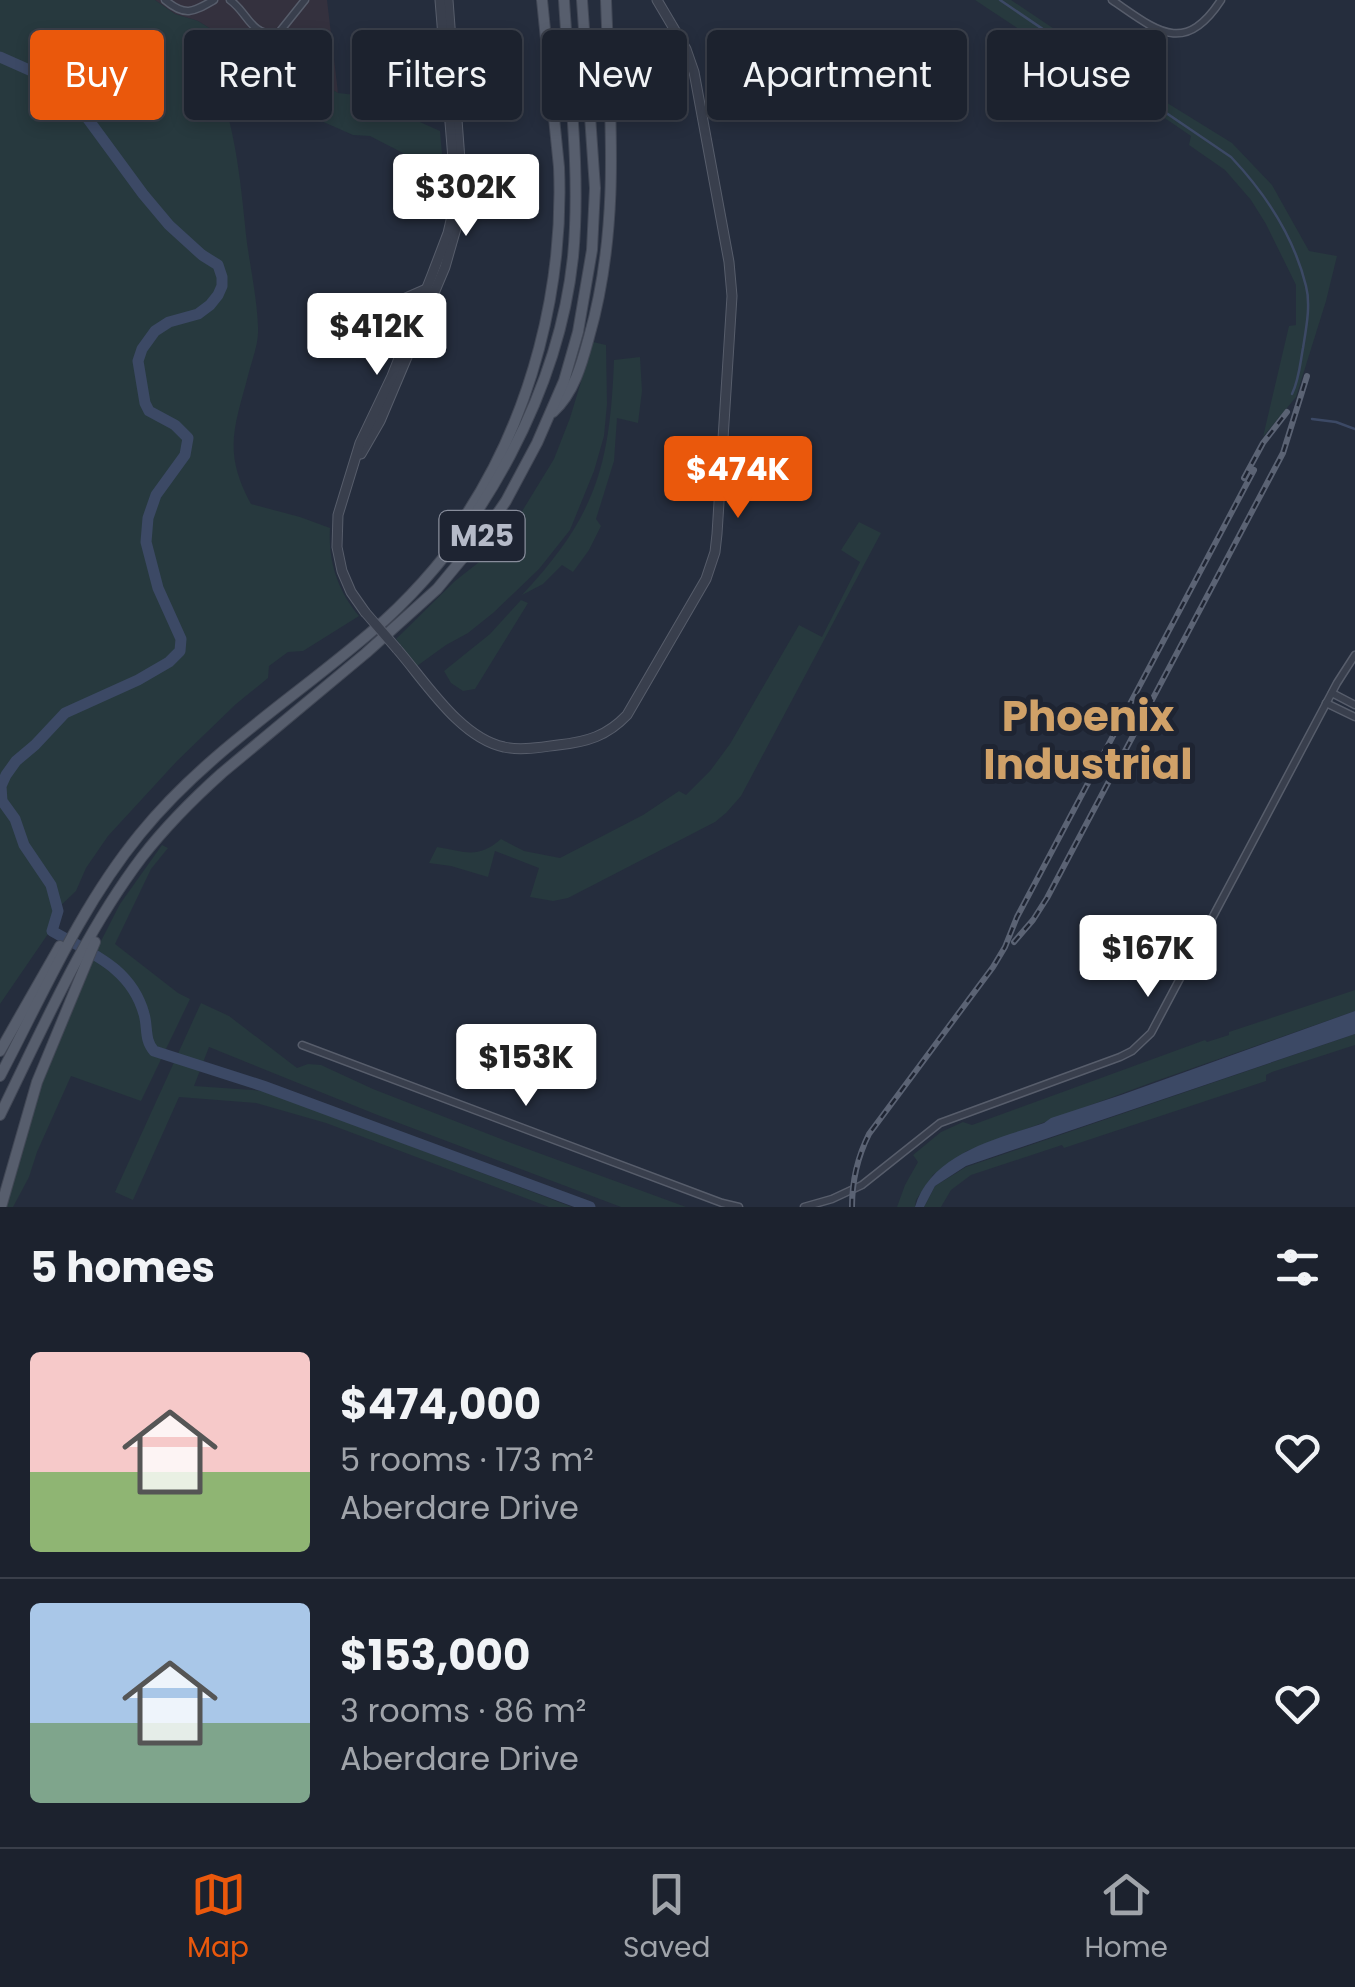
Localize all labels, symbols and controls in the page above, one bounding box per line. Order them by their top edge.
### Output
chip: Buy [30,30,164,120]
chip: Rent [184,30,332,120]
chip: Filters [352,30,522,120]
chip: New [542,30,687,120]
chip: Apartment [707,30,967,120]
chip: House [987,30,1166,120]
pin: $302K [396,154,536,239]
text: $302K [415,164,517,209]
pin: $412K [307,293,447,378]
text: $412K [329,303,425,348]
pin: $474K [668,436,808,521]
text: $474K [686,446,790,491]
road number: M25 [440,511,524,561]
district label: Phoenix Industrial [983,687,1193,794]
pin: $167K [1078,915,1218,1000]
text: $167K [1102,925,1194,970]
pin: $153K [456,1024,596,1109]
text: $153K [478,1034,574,1079]
text: 5 homes [30,1238,215,1297]
icon: filters [1270,1240,1325,1295]
text: $474,000 [340,1375,541,1434]
icon: home [110,1392,230,1512]
icon: heart [1270,1425,1325,1480]
text: 5 rooms · 173 m² [340,1437,594,1482]
text: Aberdare Drive [340,1485,579,1530]
text: $153,000 [340,1626,530,1685]
icon: home [110,1643,230,1763]
icon: heart [1270,1676,1325,1731]
text: 3 rooms · 86 m² [340,1688,586,1733]
text: Aberdare Drive [340,1736,579,1781]
tab: Map [187,1867,249,1969]
tab: Saved [623,1867,710,1969]
tab: Home [1084,1867,1168,1969]

